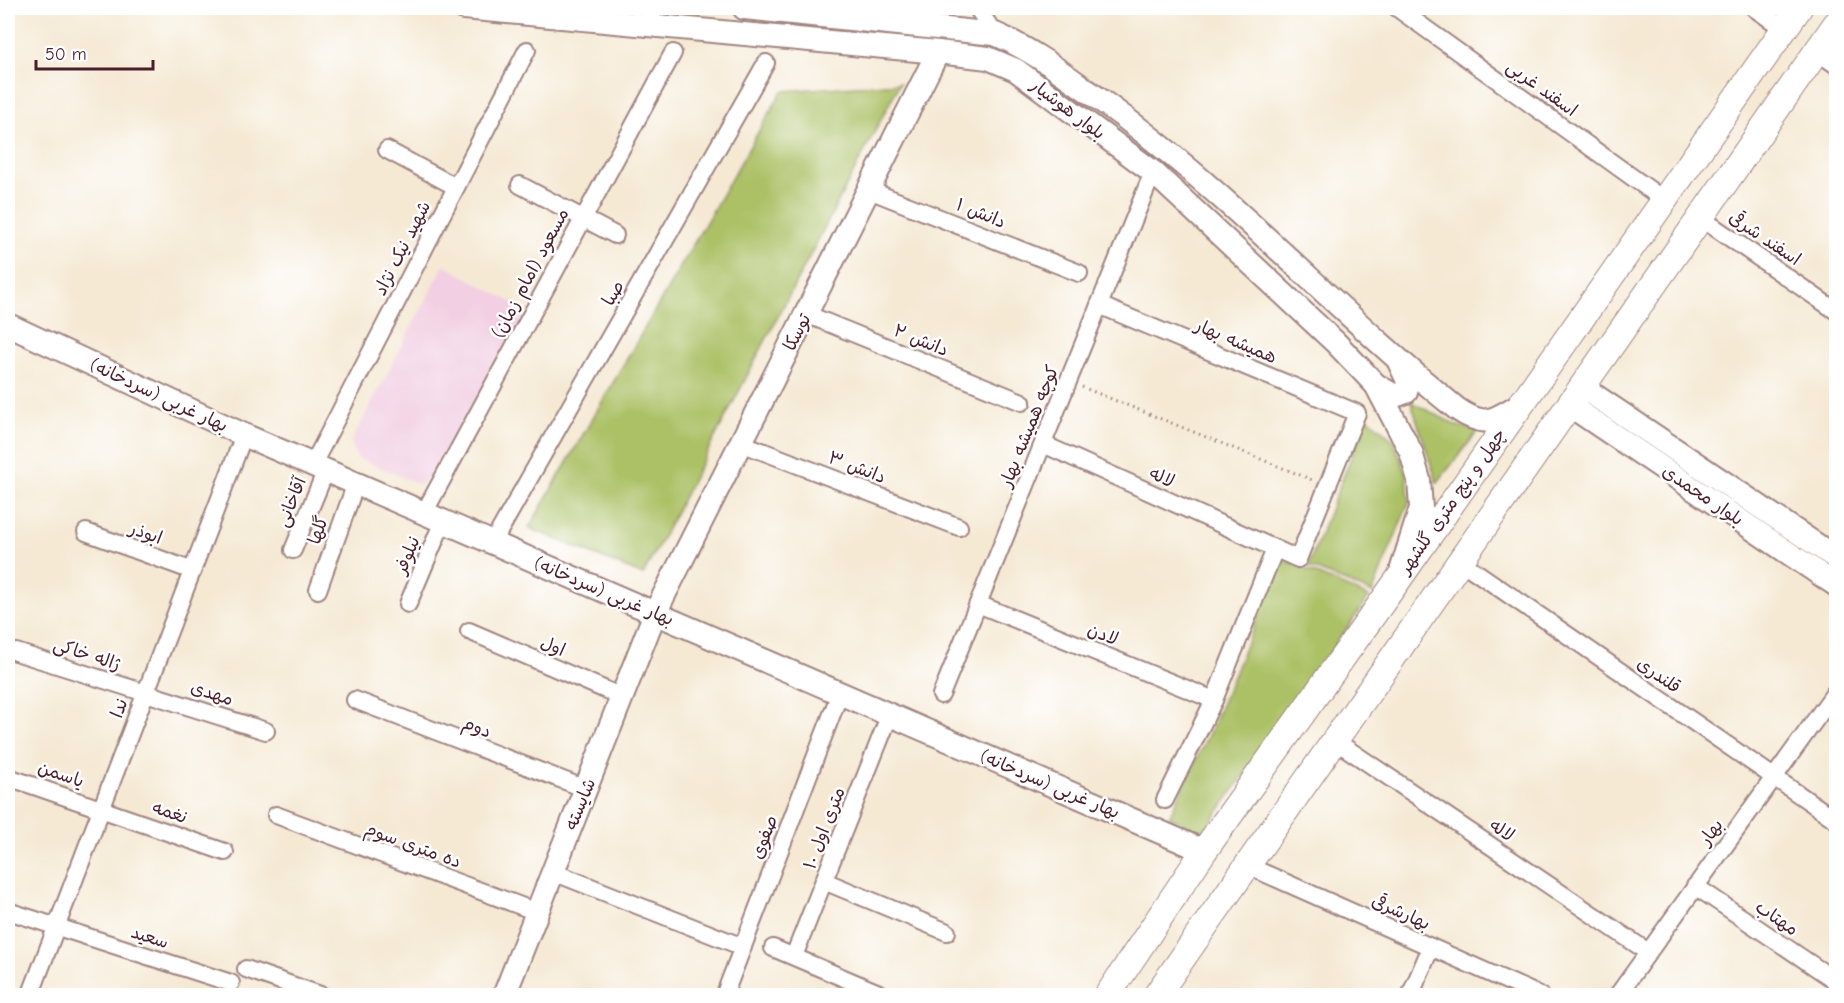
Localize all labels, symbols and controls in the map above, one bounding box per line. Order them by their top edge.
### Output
scale bar [36,33,153,71]
text: 50 m [45,44,87,65]
street label: اسفند غربی [1502,56,1581,121]
street label: بلوار هوشیار [1026,74,1109,144]
street label: دانش ۱ [953,194,1009,233]
street label: شهید نیک نژاد [370,197,435,299]
street label: مسعود (امام زمان) [488,205,576,343]
street label: اسفند شرقی [1725,205,1806,270]
street label: صبا [598,277,629,310]
street label: توسکا [779,310,816,354]
street label: همیشه بهار [1190,314,1280,368]
street label: دانش ۲ [890,320,951,361]
street label: بهار غربی (سردخانه) [86,354,231,437]
street label: کوچه همیشه بهار [995,362,1064,492]
street label: چهل و پنج متری گلشهر [1393,425,1511,580]
street label: دانش ۳ [825,447,889,488]
street label: بلوار محمدی [1658,461,1747,530]
street label: لاله [1146,463,1178,492]
street label: آقاخانی [272,473,311,530]
street label: گلها [304,513,333,547]
street label: ابوذر [125,517,165,549]
street label: نیلوفر [389,533,426,580]
street label: بهار غربی (سردخانه) [531,553,677,630]
street label: لادن [1084,619,1121,650]
street label: اول [537,632,568,661]
street label: ژاله خاکی [51,634,123,675]
street label: قلندری [1633,653,1684,698]
street label: مهدی [188,677,236,710]
street label: ندا [106,696,133,721]
street label: دوم [458,712,494,745]
street label: بهار غربی (سردخانه) [977,746,1123,823]
street label: یاسمن [35,757,87,792]
street label: شایسته [561,775,600,833]
street label: ۱۰ متری اول [799,784,850,872]
street label: نغمه [150,797,190,828]
street label: صفوی [747,812,782,862]
street label: لاله [1485,815,1518,846]
street label: بهار [1694,815,1728,851]
street label: ده متری سوم [361,818,464,875]
street label: بهارشرقی [1368,888,1434,935]
street label: مهتاب [1751,897,1802,940]
street label: سعید [129,922,171,953]

